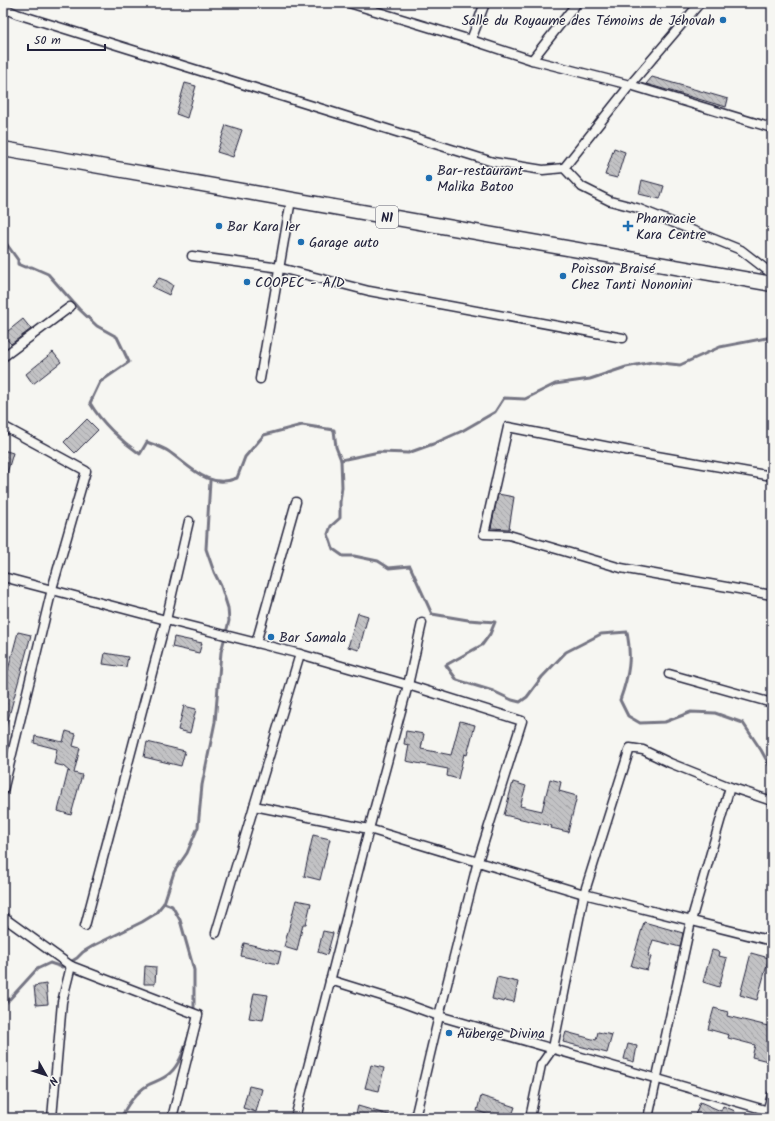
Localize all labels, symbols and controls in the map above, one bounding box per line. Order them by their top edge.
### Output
place label: Salle du Royaume des Témoins de Jéhovah [462,10,715,32]
marker: Salle du Royaume des Témoins de Jéhovah [718,15,728,25]
scale bar [28,26,105,52]
text: 50 m [34,31,61,50]
place label: Bar-restaurant Malika Batoo [437,160,524,198]
marker: Bar-restaurant Malika Batoo [424,173,434,183]
road number: N1 [376,206,398,228]
place label: Pharmacie Kara Centre [636,208,707,246]
place label: Bar Kara 1er [227,216,301,238]
marker: Bar Kara 1er [214,221,224,231]
marker: Pharmacie Kara Centre [623,221,633,231]
place label: Garage auto [309,232,379,254]
marker: Garage auto [296,237,306,247]
place label: Poisson Braisé Chez Tanti Nononini [571,258,693,296]
marker: Poisson Braisé Chez Tanti Nononini [558,271,568,281]
place label: COOPEC - A/D [255,272,345,294]
marker: COOPEC - A/D [242,277,252,287]
place label: Bar Samala [279,627,346,649]
marker: Bar Samala [266,632,276,642]
place label: Auberge Divina [457,1023,545,1045]
marker: Auberge Divina [444,1028,454,1038]
north arrow [26,1055,66,1095]
text: N [44,1072,62,1089]

